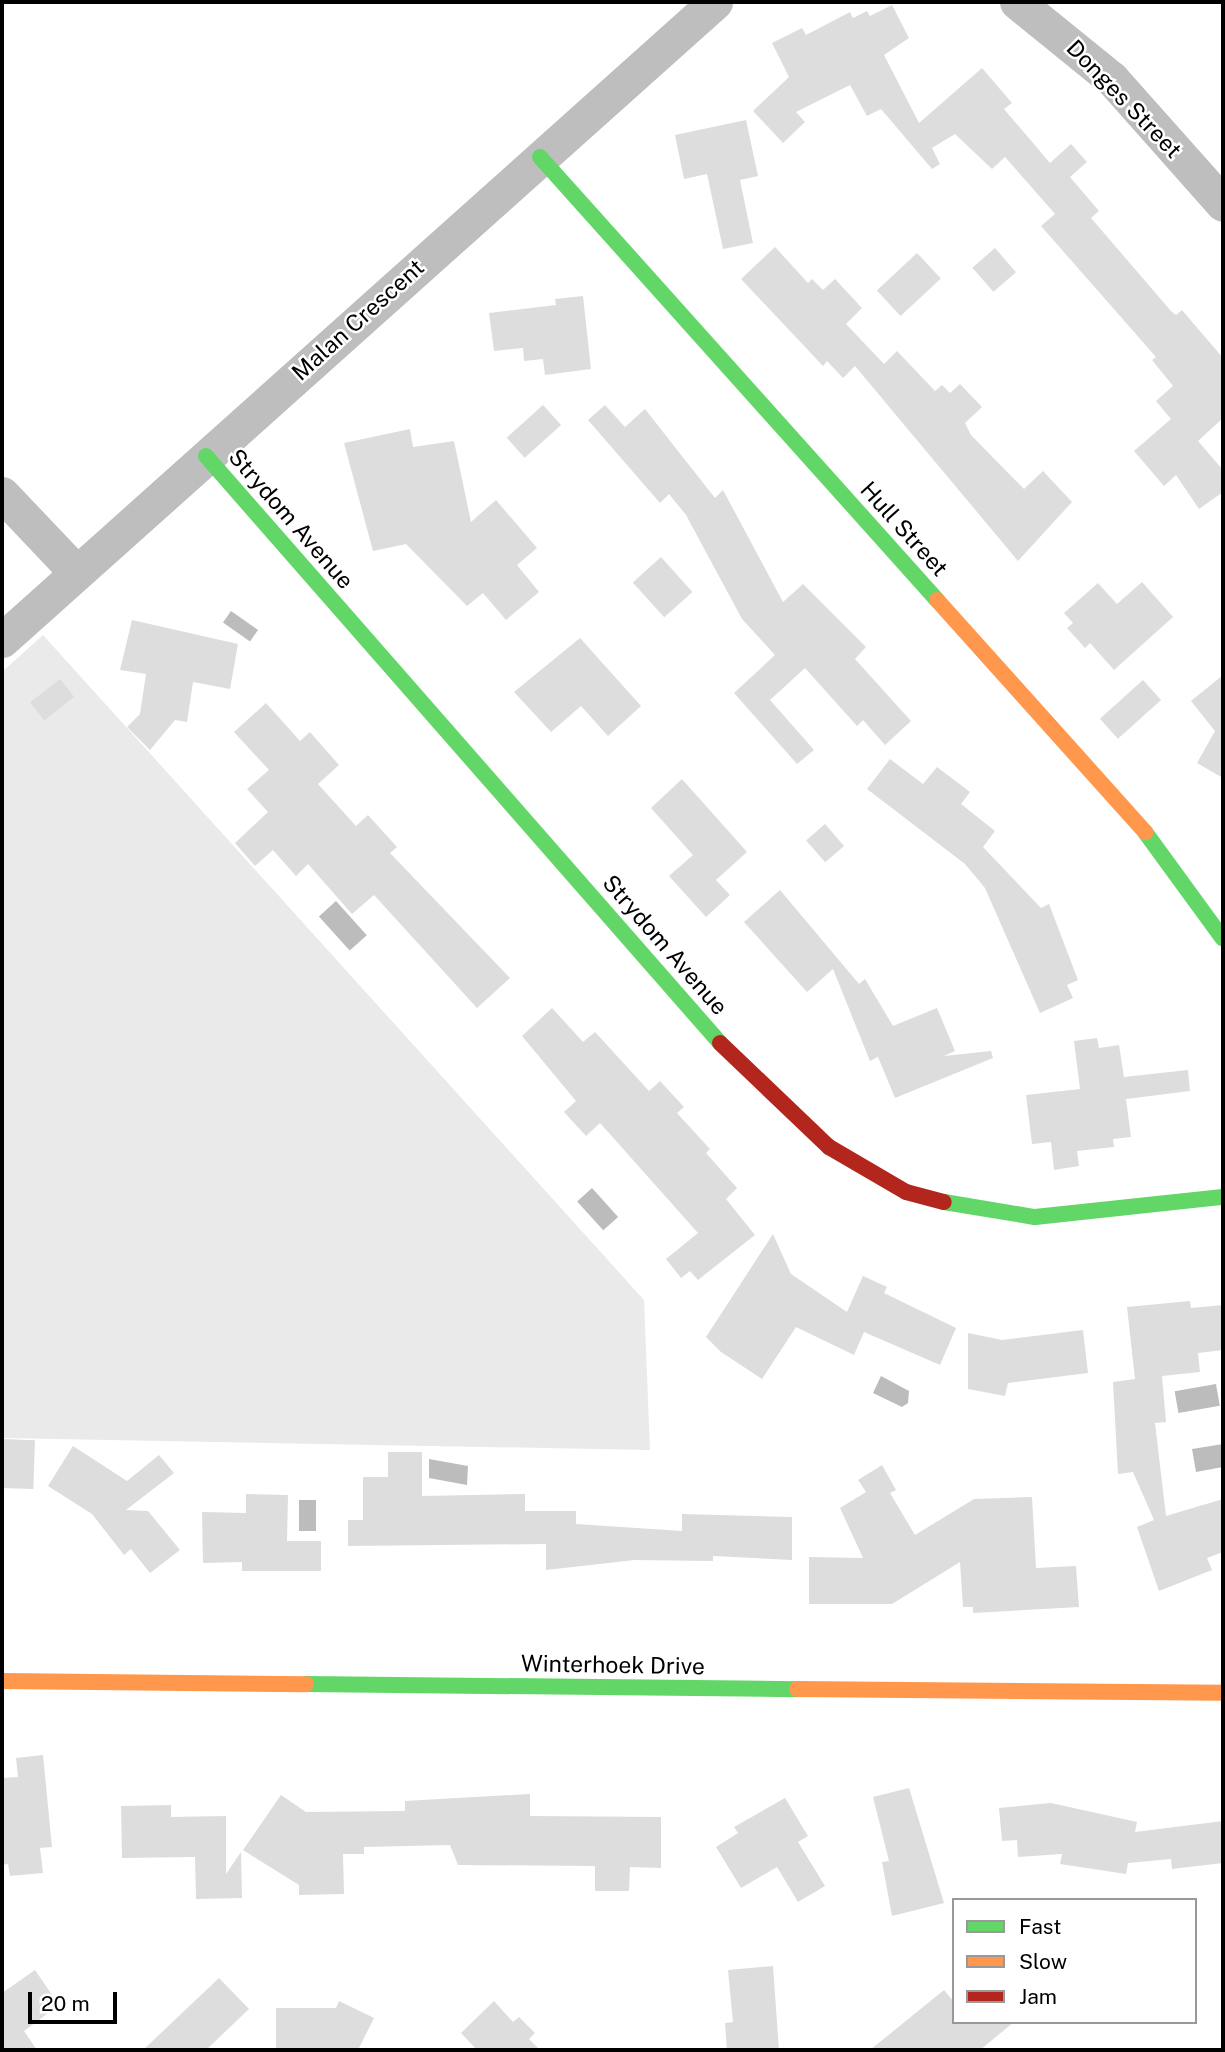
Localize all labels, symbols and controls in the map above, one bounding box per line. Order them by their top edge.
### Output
street label: Donges Street [1061,34,1187,164]
street label: Malan Crescent [286,254,430,386]
street label: Strydom Avenue [223,443,359,595]
street label: Hull Street [854,476,954,582]
street label: Strydom Avenue [597,869,733,1021]
street label: Winterhoek Drive [521,1650,705,1680]
legend [952,1898,1197,2024]
text: Fast [1019,1914,1061,1939]
text: Slow [1019,1949,1067,1974]
scale bar [32,1979,121,2023]
text: Jam [1019,1984,1057,2009]
text: 20 m [41,1991,90,2016]

